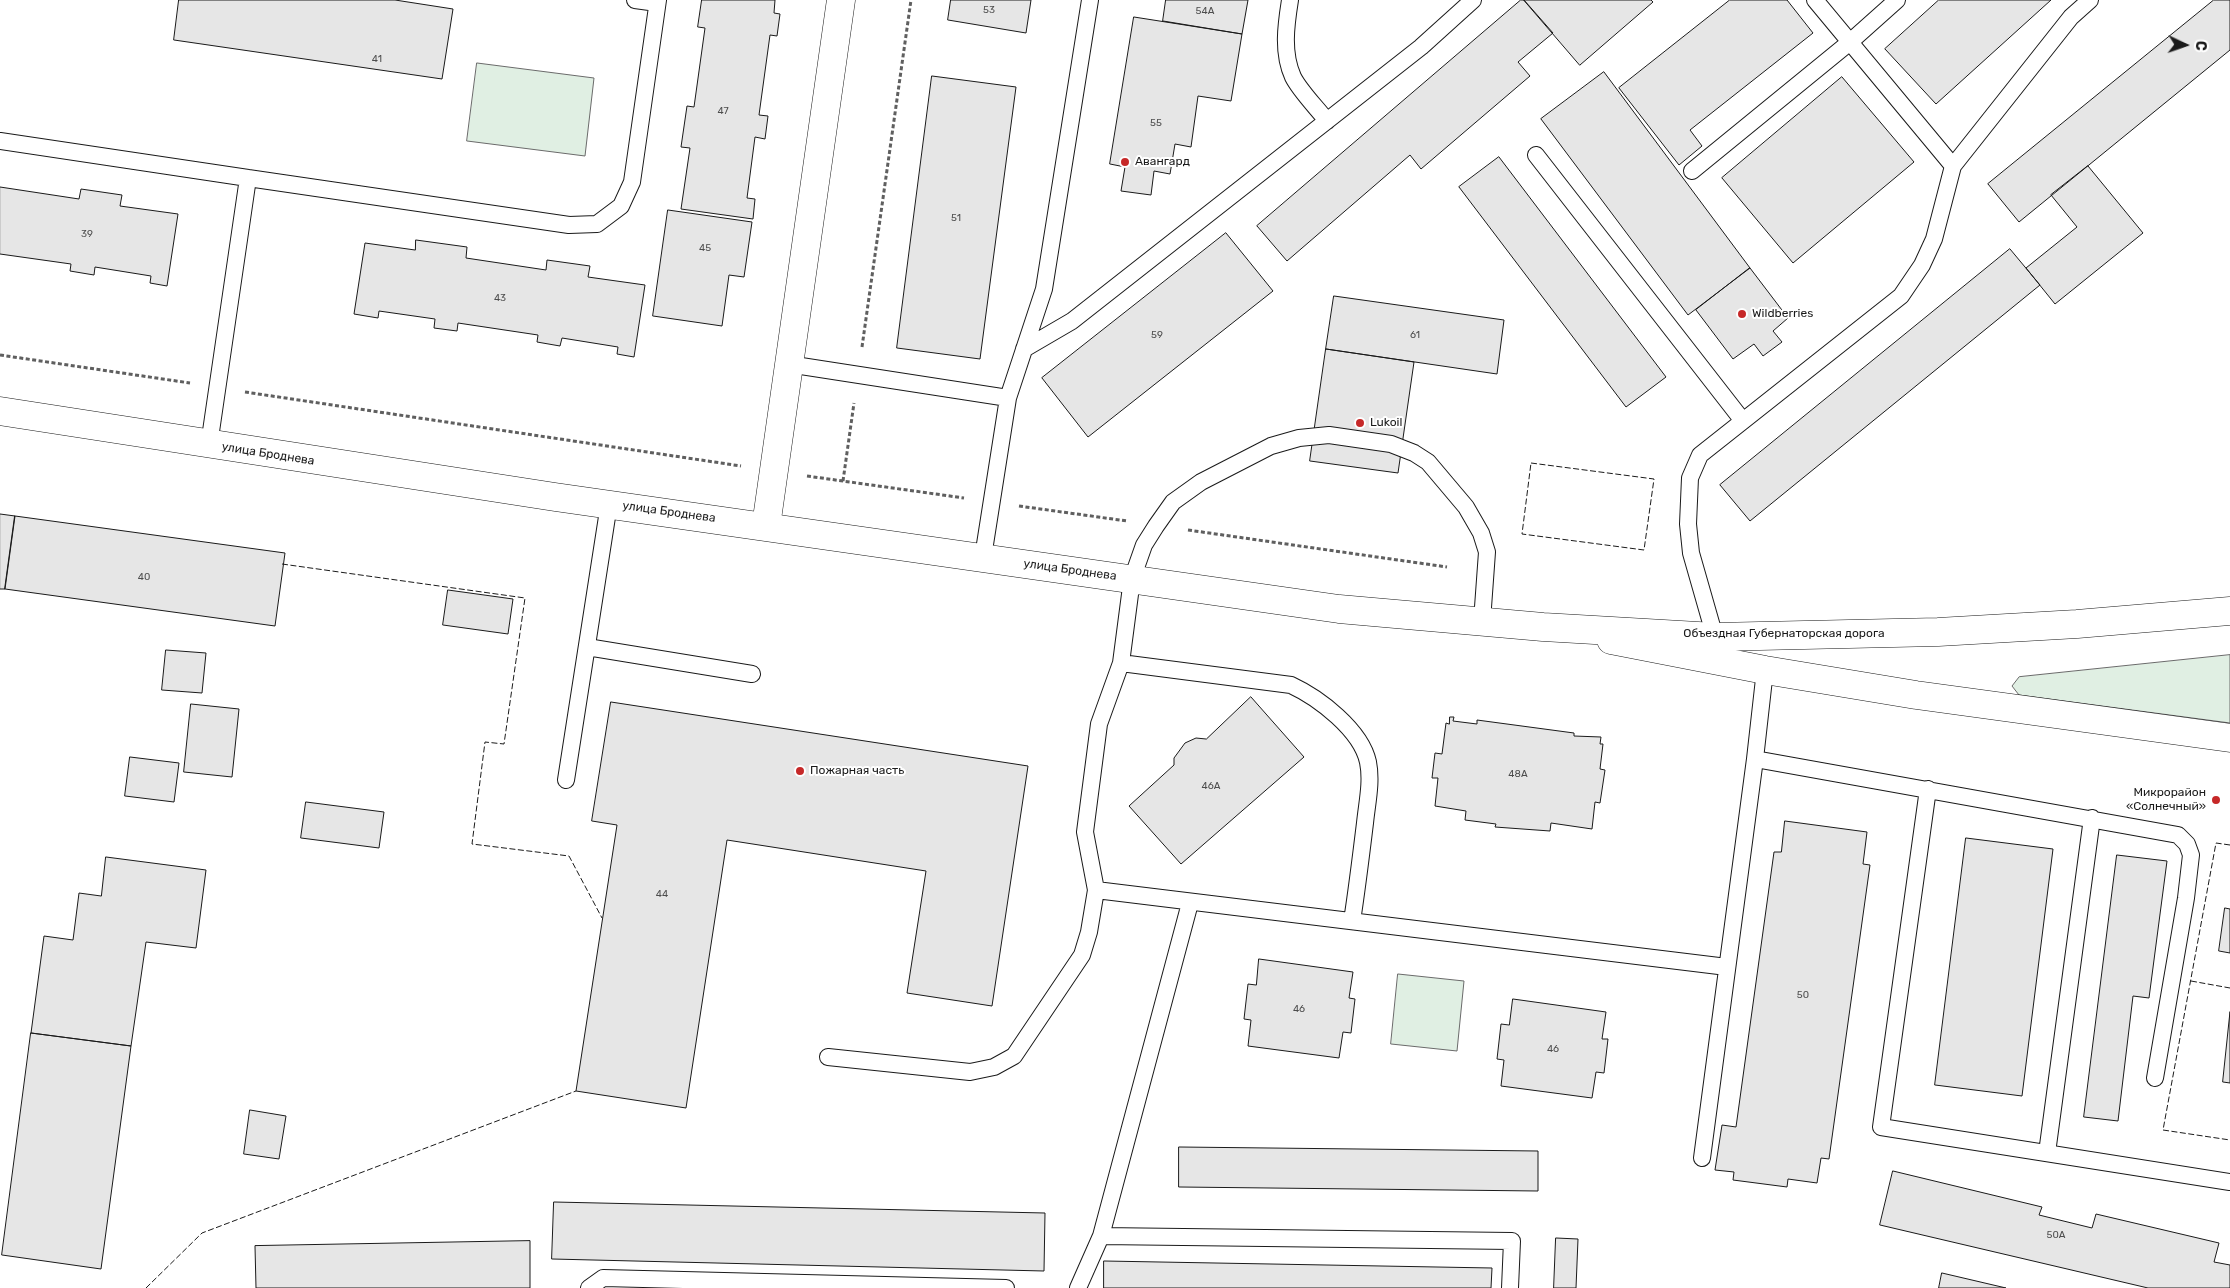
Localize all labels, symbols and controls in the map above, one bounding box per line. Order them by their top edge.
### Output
house number: 53 [983,4,995,16]
house number: 54А [1196,5,1214,17]
north arrow [2160,20,2210,70]
text: С [2192,40,2209,51]
house number: 41 [372,53,382,65]
house number: 47 [717,105,729,117]
house number: 55 [1150,117,1162,129]
place label: Авангард [1135,155,1190,169]
marker: Авангард [1119,156,1131,168]
house number: 51 [951,212,961,224]
house number: 39 [81,228,93,240]
house number: 45 [699,242,711,254]
house number: 43 [494,292,506,304]
place label: Wildberries [1752,307,1813,321]
marker: Wildberries [1736,308,1748,320]
house number: 59 [1151,329,1163,341]
house number: 61 [1410,329,1420,341]
place label: Lukoil [1370,416,1402,430]
marker: Lukoil [1354,417,1366,429]
street label: улица Броднева [221,440,315,468]
street label: улица Броднева [622,498,716,526]
street label: улица Броднева [1023,556,1117,584]
house number: 40 [138,571,150,583]
street label: Объездная Губернаторская дорога [1683,627,1885,641]
place label: Пожарная часть [810,764,904,778]
marker: Пожарная часть [794,765,806,777]
house number: 48А [1508,768,1528,780]
house number: 46А [1202,780,1220,792]
place label: Микрорайон «Солнечный» [2126,786,2206,814]
marker: Микрорайон «Солнечный» [2210,794,2222,806]
house number: 44 [656,888,668,900]
house number: 50 [1797,989,1809,1001]
house number: 46 [1293,1003,1305,1015]
house number: 46 [1547,1043,1559,1055]
house number: 50А [2047,1229,2065,1241]

